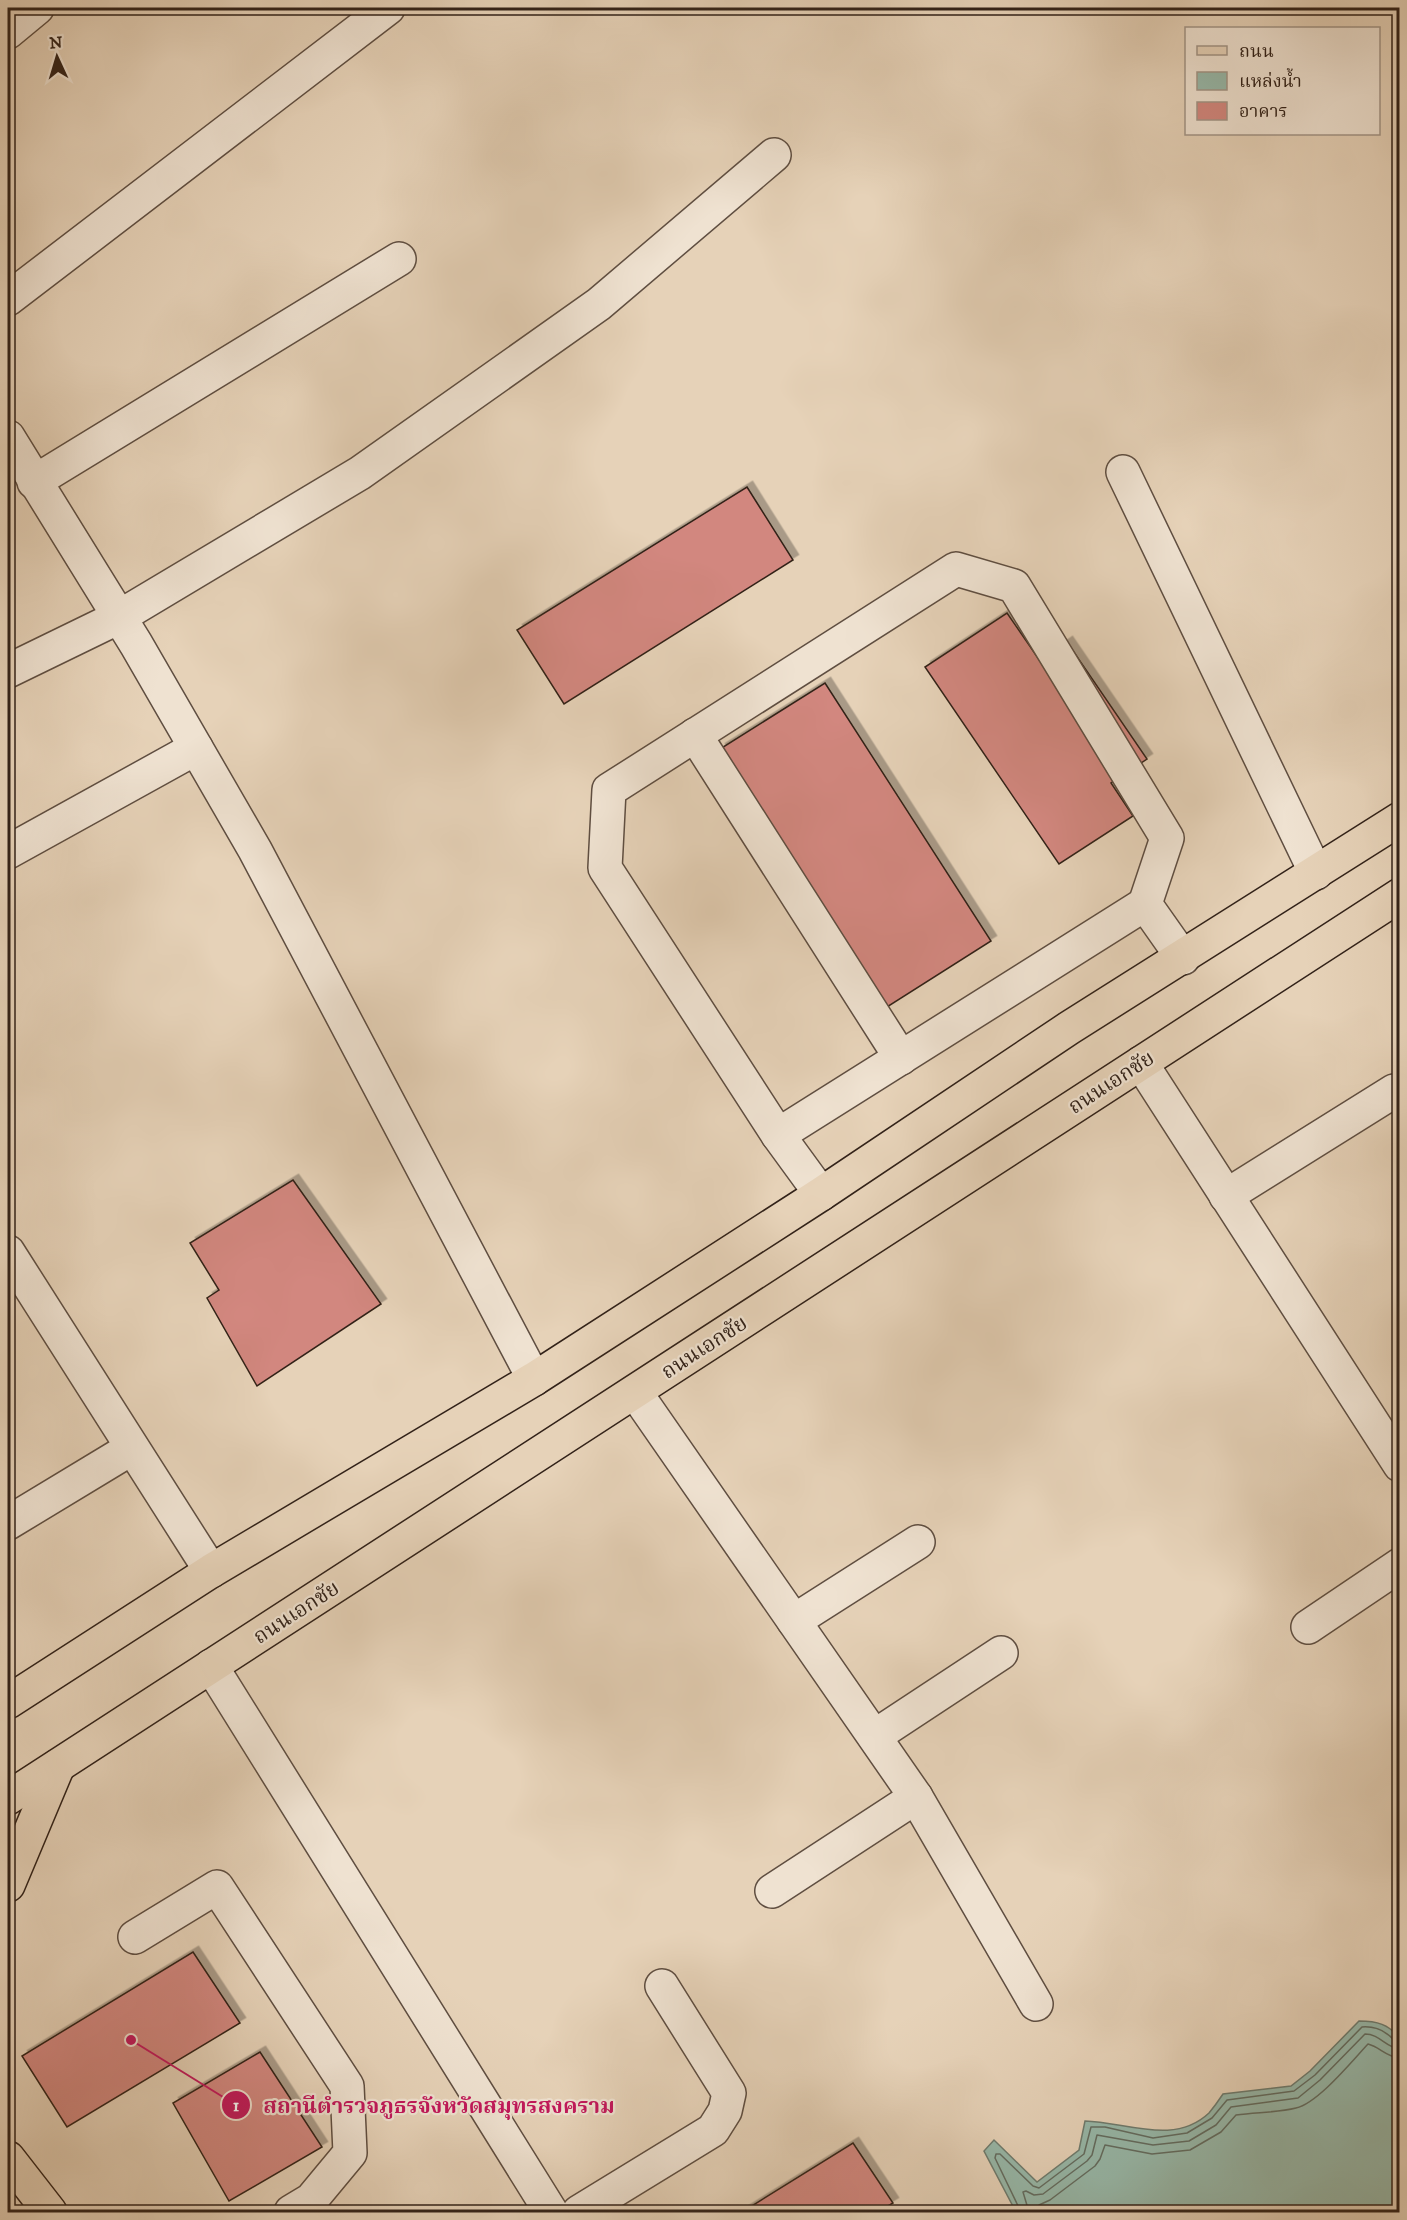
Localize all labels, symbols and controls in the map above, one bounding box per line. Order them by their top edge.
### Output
north arrow [27,27,87,87]
legend [1185,27,1380,135]
text: N [49,33,63,53]
text: ถนน [1239,41,1274,63]
text: แหล่งน้ำ [1239,67,1302,93]
text: อาคาร [1239,101,1288,123]
street label: ถนนเอกชัย [1064,1045,1159,1120]
street label: ถนนเอกชัย [657,1310,752,1385]
street label: ถนนเอกชัย [249,1575,344,1650]
callout: สถานีตำรวจภูธรจังหวัดสมุทรสงคราม [221,2085,627,2125]
text: สถานีตำรวจภูธรจังหวัดสมุทรสงคราม [263,2093,615,2120]
text: 1 [233,2095,240,2117]

